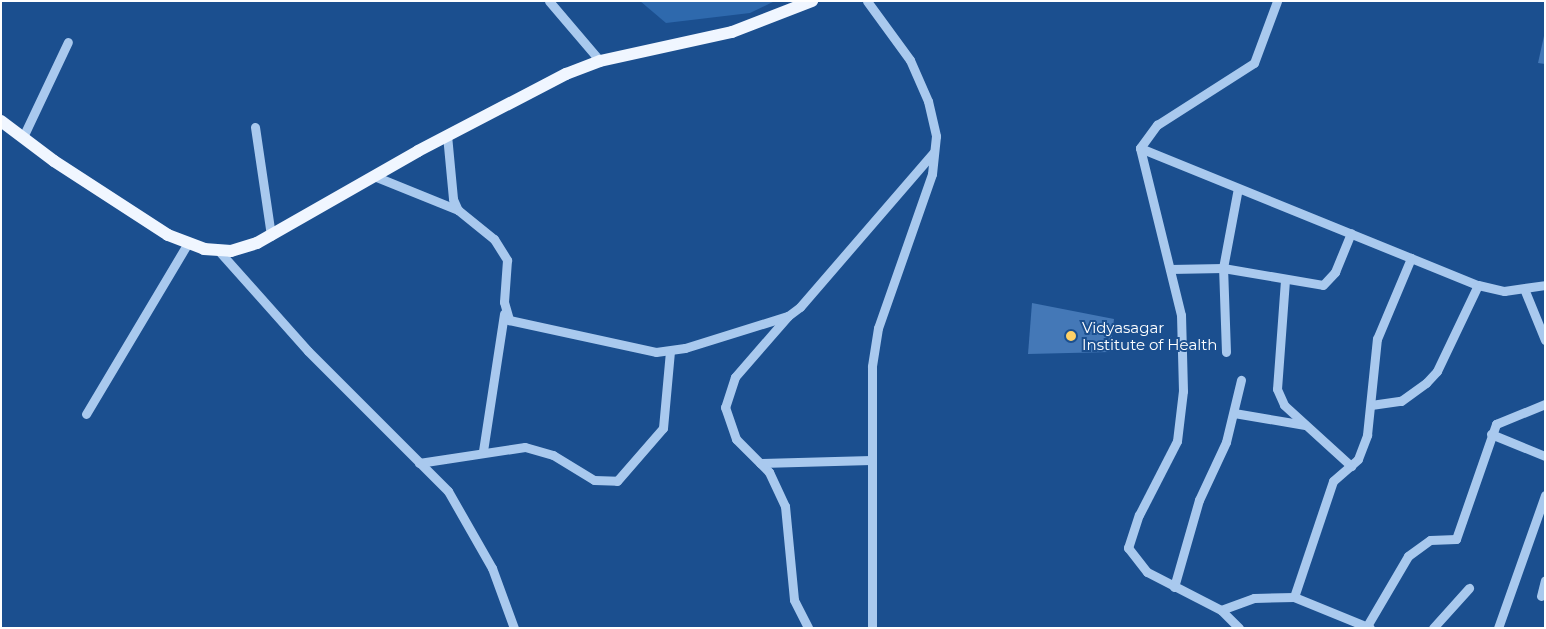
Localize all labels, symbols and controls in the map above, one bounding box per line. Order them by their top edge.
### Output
place label: Vidyasagar Institute of Health [1082,318,1217,353]
marker: Vidyasagar Institute of Health [1064,329,1078,343]

